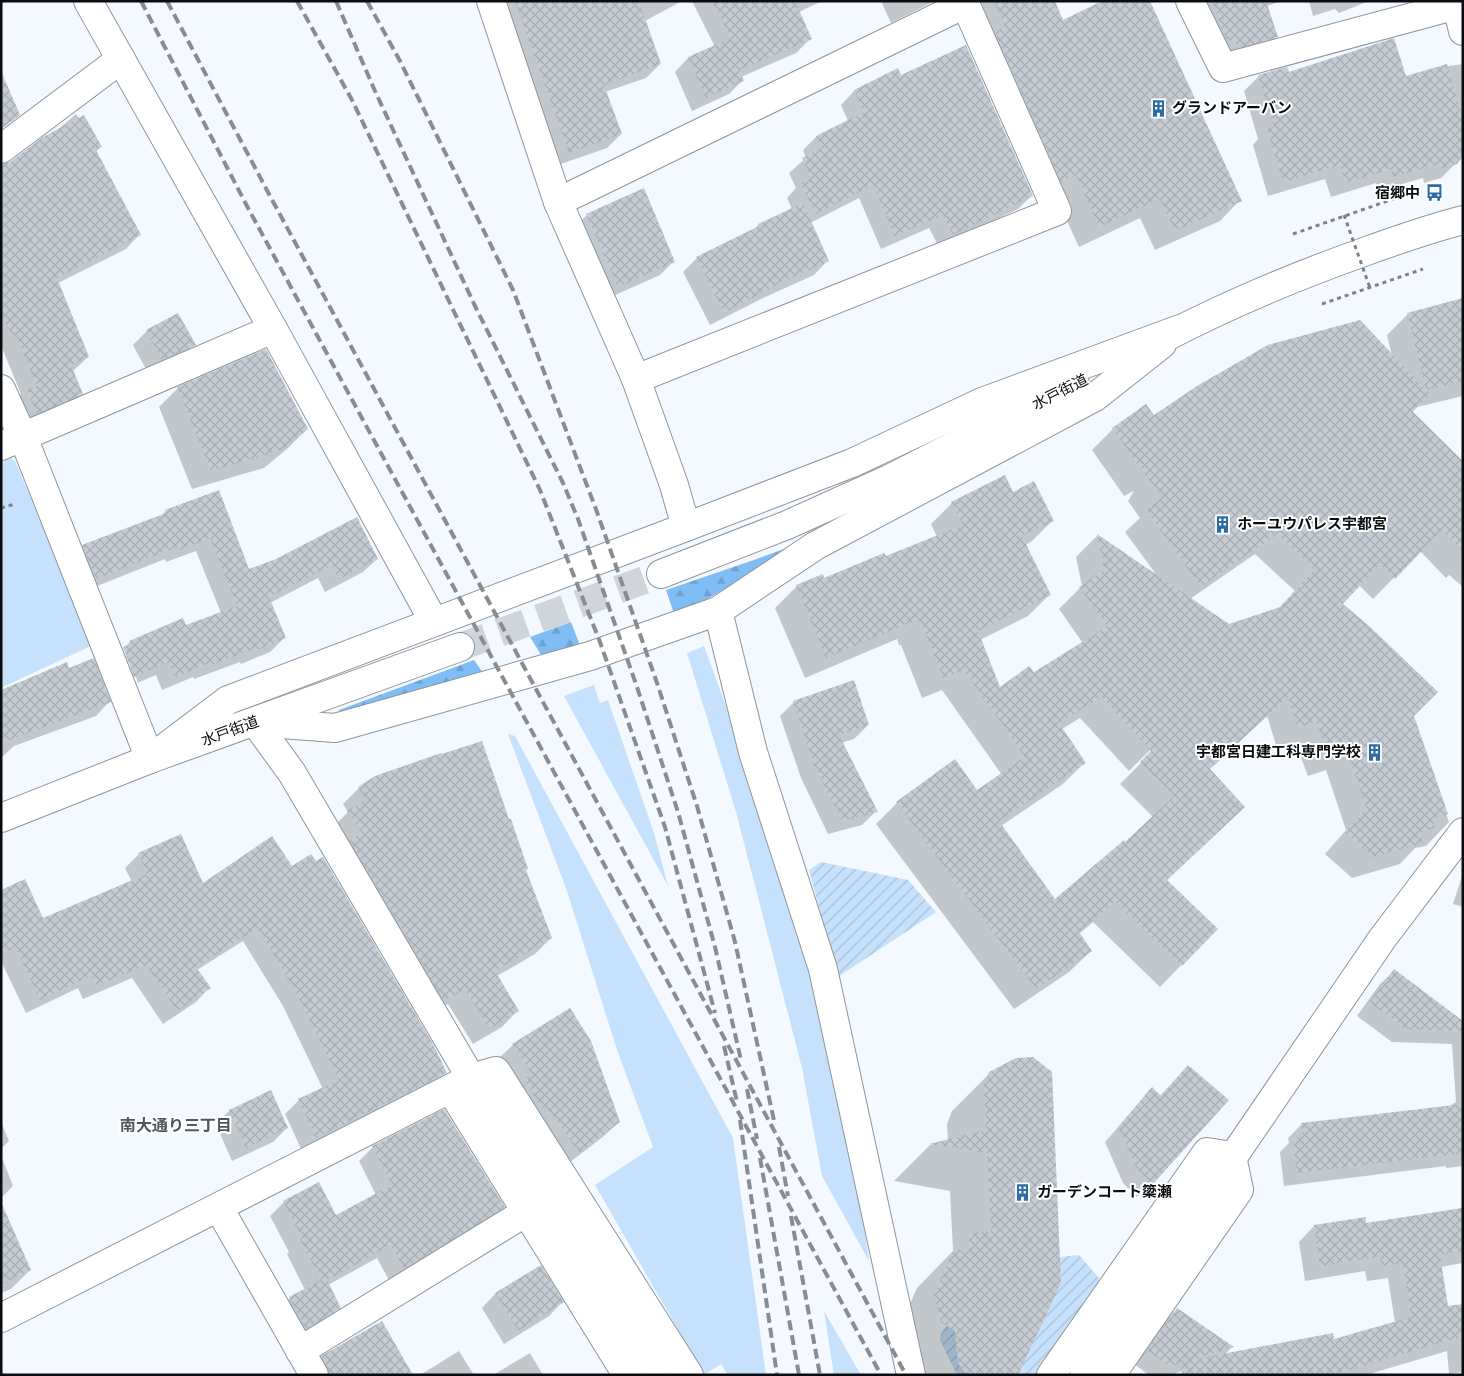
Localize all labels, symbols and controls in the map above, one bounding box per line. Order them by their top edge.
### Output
building icon: グランドアーバン [1148,98,1168,118]
place label: グランドアーバン [1172,99,1292,118]
bus stop icon: 宿郷中 [1424,183,1444,203]
place label: 宿郷中 [1375,184,1420,203]
street label: 水戸街道 [1029,370,1091,415]
building icon: ホーユウパレス宇都宮 [1213,514,1233,534]
place label: ホーユウパレス宇都宮 [1237,515,1387,534]
street label: 水戸街道 [199,712,262,751]
building icon: 宇都宮日建工科専門学校 [1365,742,1385,762]
place label: 宇都宮日建工科専門学校 [1196,743,1361,762]
district label: 南大通り三丁目 [120,1117,232,1136]
building icon: ガーデンコート簗瀬 [1013,1182,1033,1202]
place label: ガーデンコート簗瀬 [1037,1183,1172,1202]

